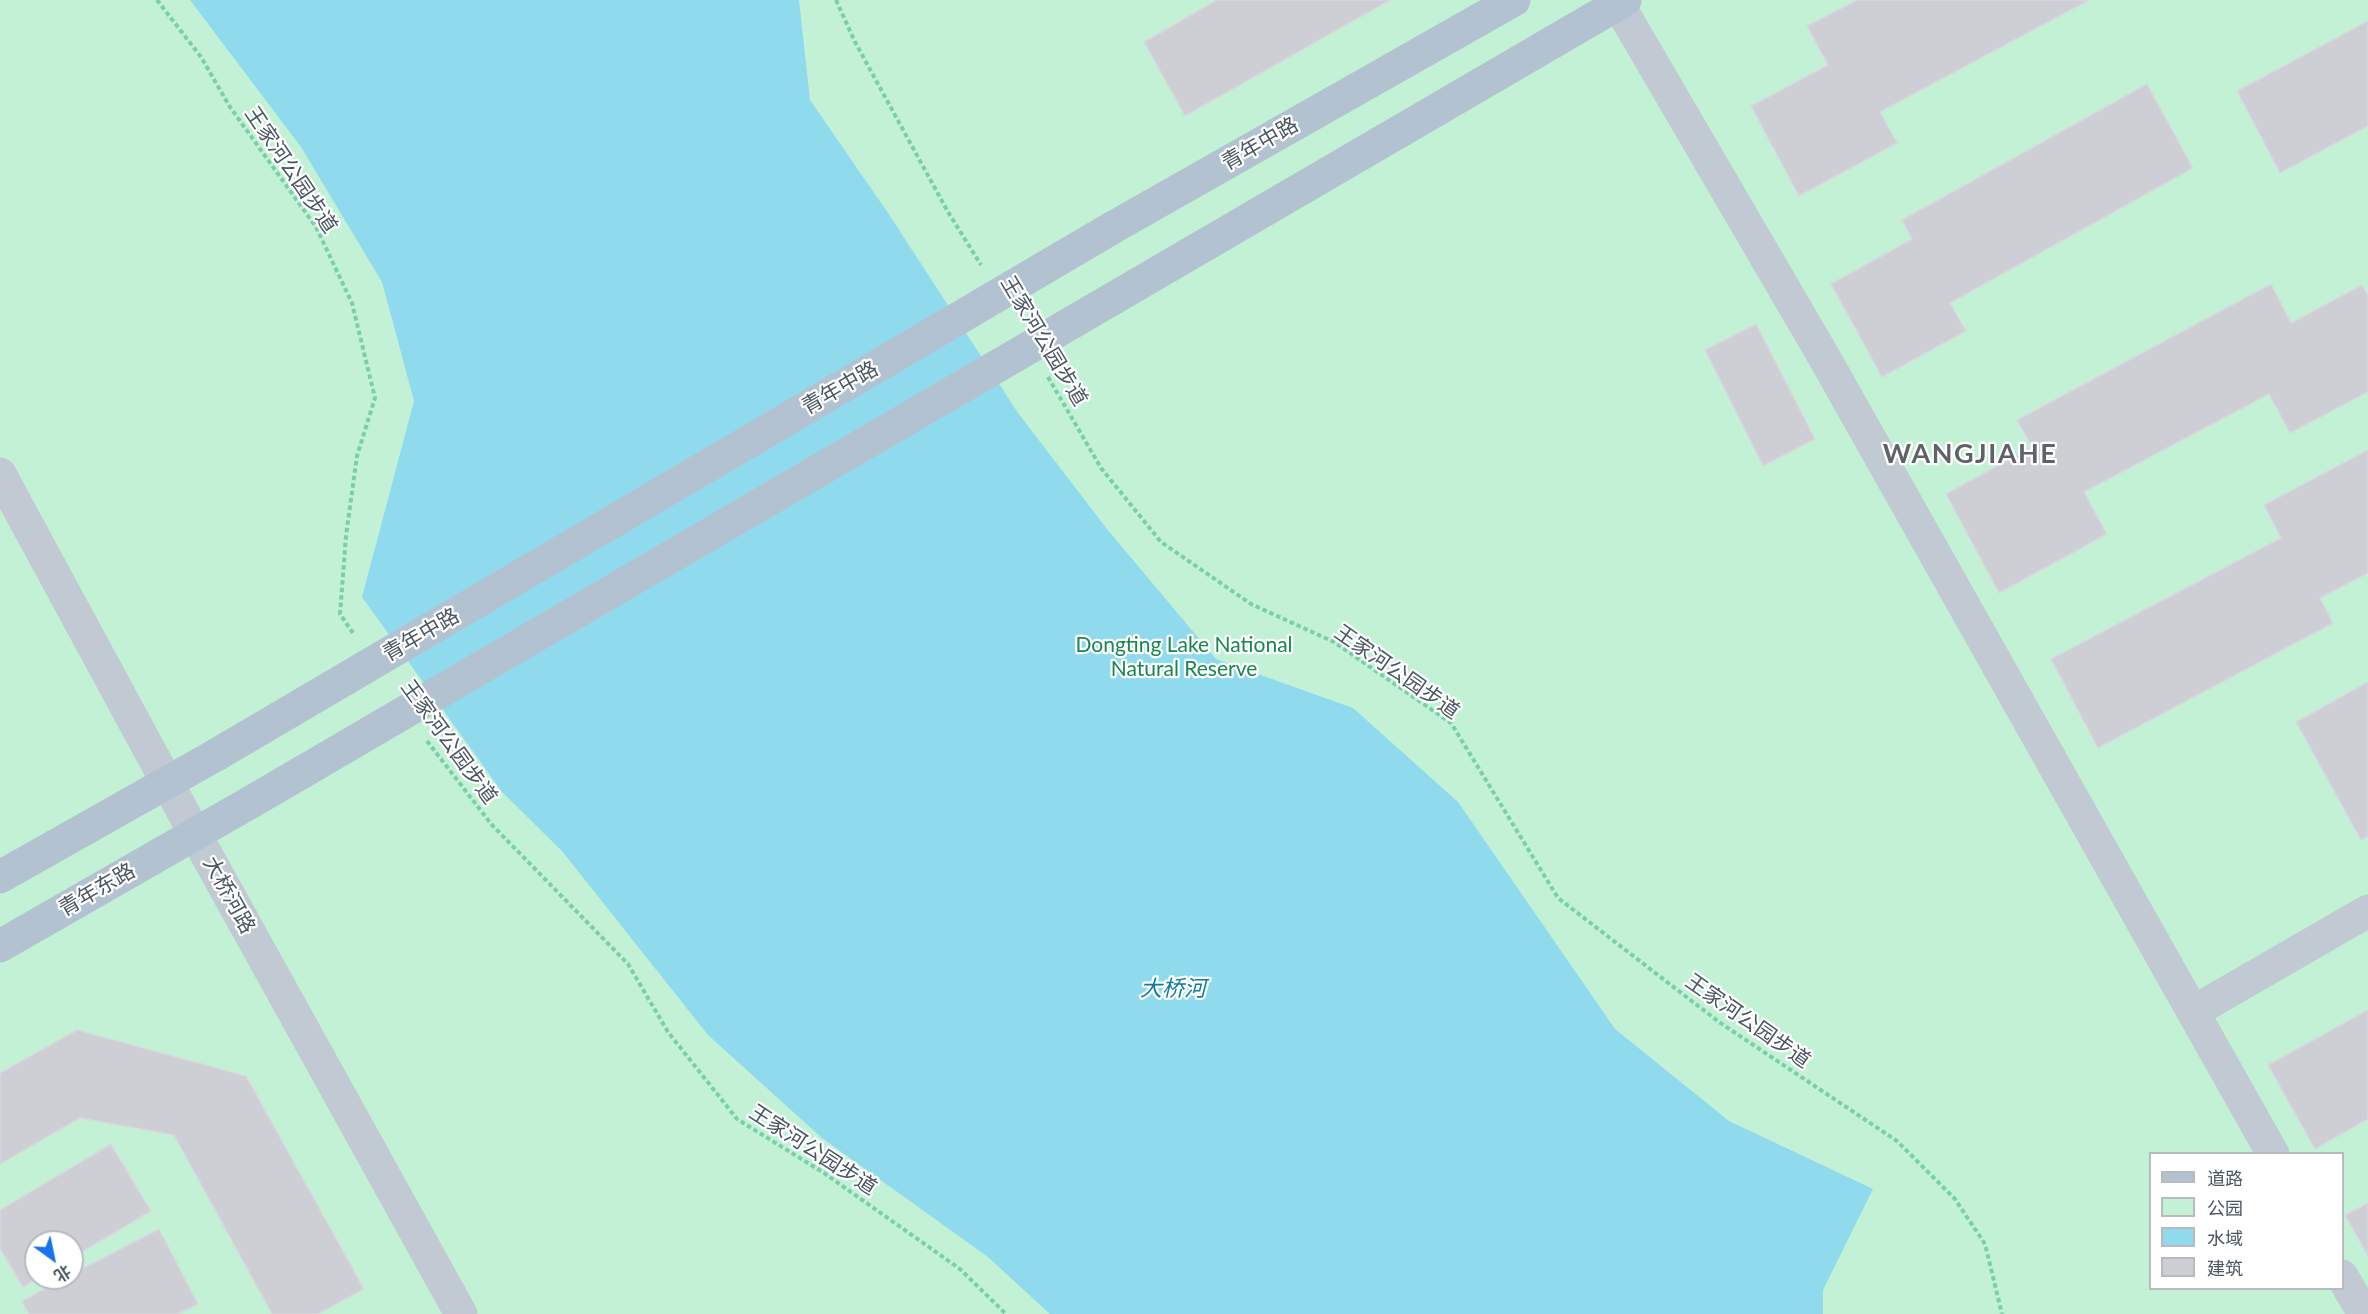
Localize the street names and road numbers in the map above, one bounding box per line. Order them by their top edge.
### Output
street label: 王家河公园步道 [239,102,343,238]
street label: 青年中路 [1217,112,1303,176]
street label: 王家河公园步道 [995,272,1093,410]
street label: 青年中路 [797,356,883,420]
street label: 青年中路 [378,603,464,667]
street label: 王家河公园步道 [1330,620,1464,724]
street label: 王家河公园步道 [396,675,502,809]
street label: 大桥河路 [198,852,260,938]
street label: 青年东路 [54,858,140,922]
street label: 王家河公园步道 [1681,969,1815,1073]
street label: 王家河公园步道 [744,1099,882,1201]

